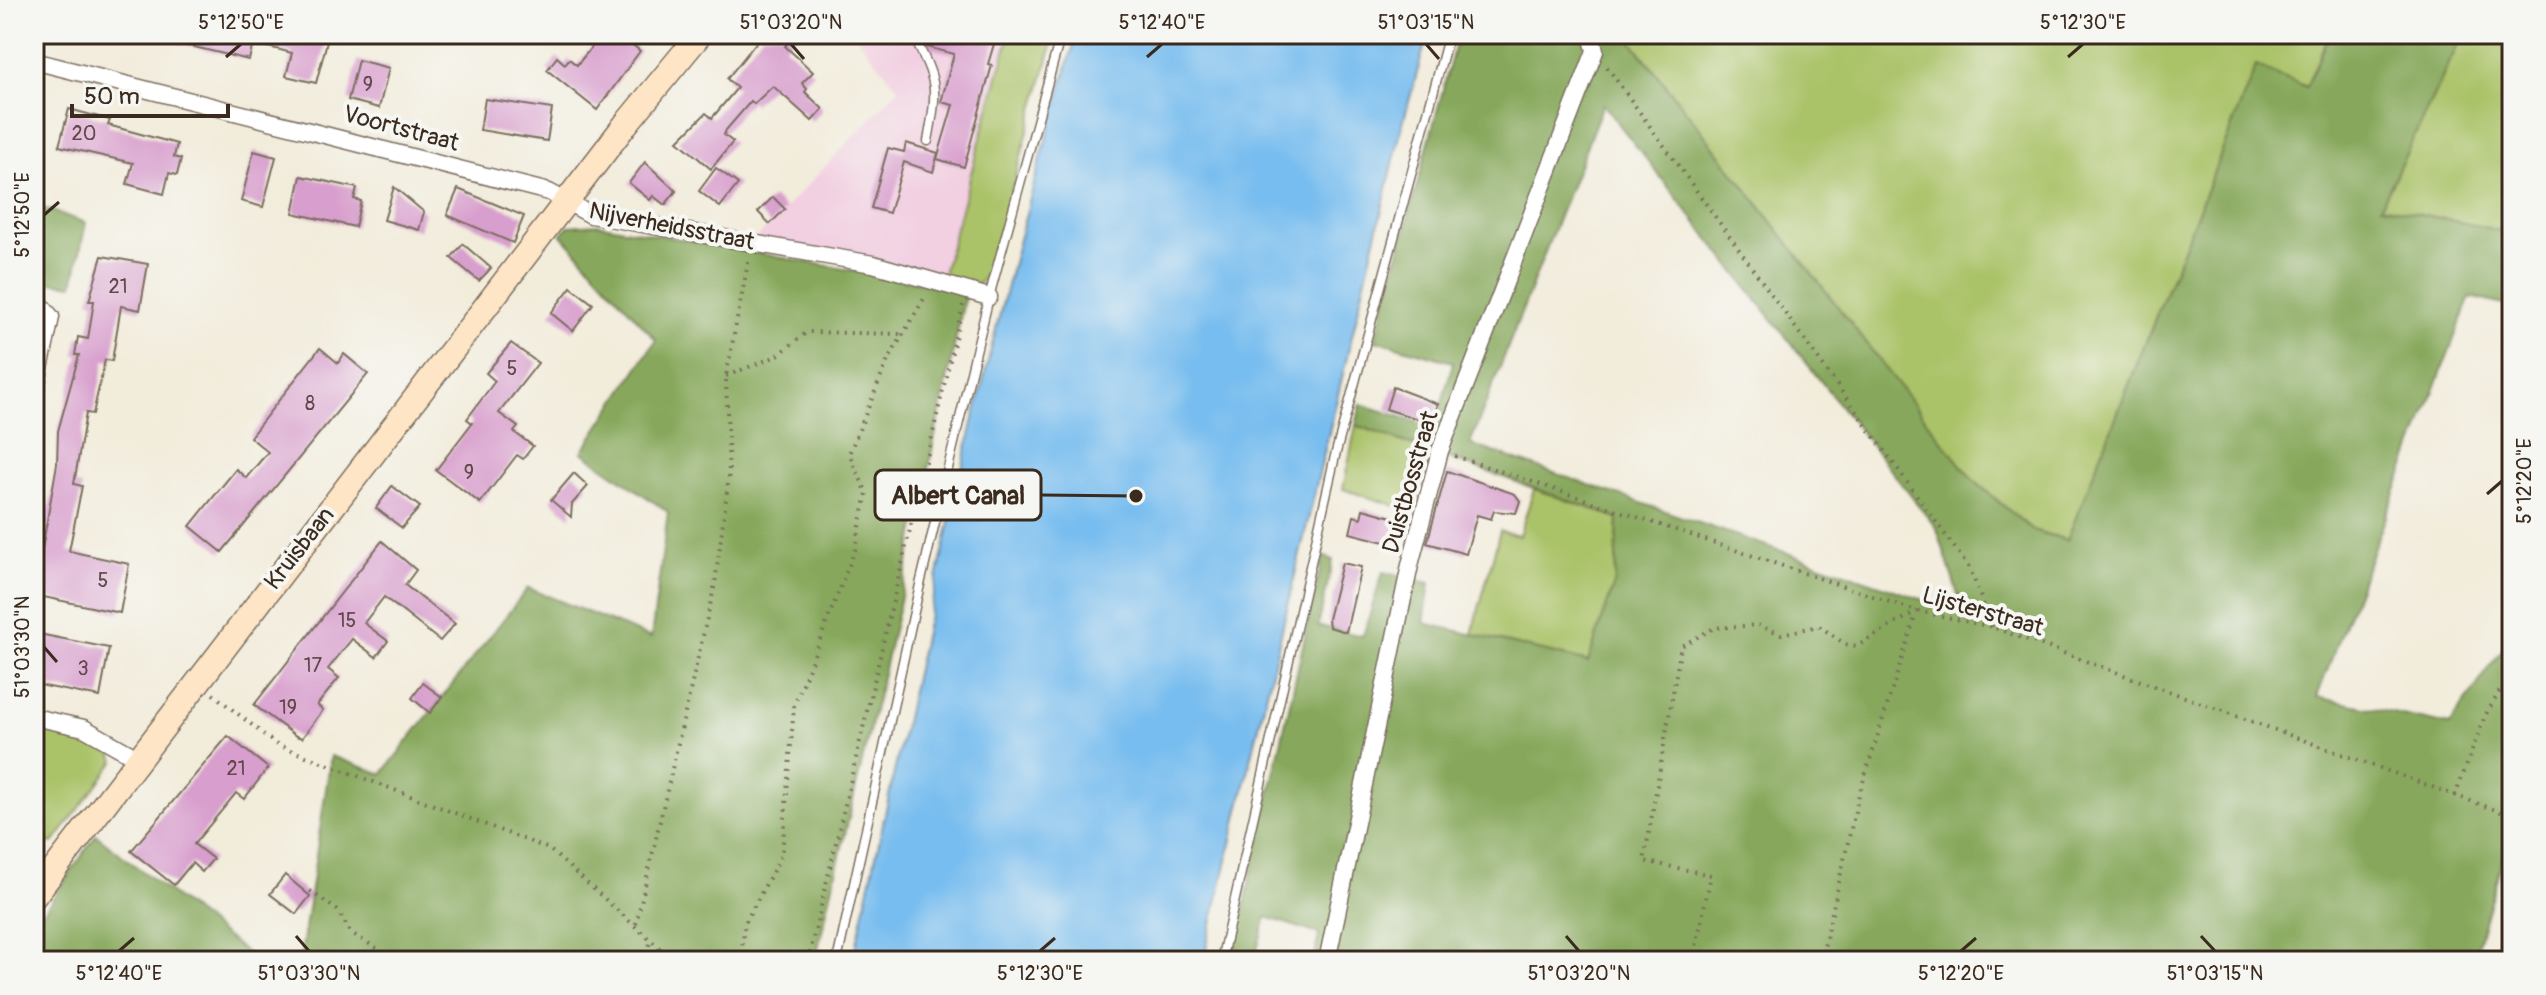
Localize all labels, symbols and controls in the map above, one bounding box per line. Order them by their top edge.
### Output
text: 5°12'50"E [198,10,284,35]
text: 51°03'20"N [740,10,842,35]
text: 5°12'40"E [1119,10,1205,35]
text: 51°03'15"N [1378,10,1474,35]
text: 5°12'30"E [2040,10,2126,35]
scale bar [72,68,228,118]
house number: 9 [363,72,373,97]
text: 50 m [84,82,140,111]
street label: Voortstraat [340,99,462,158]
house number: 20 [72,121,96,146]
text: 5°12'50"E [10,172,35,258]
street label: Nijverheidsstraat [587,196,757,257]
house number: 21 [109,274,128,299]
house number: 5 [507,356,517,381]
house number: 8 [305,391,315,416]
street label: Duistbosstraat [1376,407,1445,557]
text: 5°12'20"E [2512,438,2537,524]
house number: 9 [464,460,474,485]
callout: Albert Canal [875,470,1041,520]
text: Albert Canal [891,480,1025,512]
street label: Kruisbaan [258,501,341,595]
house number: 5 [98,568,108,593]
street label: Lijsterstraat [1919,580,2047,643]
text: 51°03'30"N [10,596,35,698]
house number: 15 [338,608,356,633]
house number: 17 [304,653,323,678]
house number: 3 [77,656,89,681]
house number: 19 [279,695,297,720]
house number: 21 [227,756,246,781]
text: 5°12'40"E [76,961,162,986]
text: 51°03'30"N [258,961,360,986]
text: 5°12'30"E [997,961,1083,986]
text: 51°03'20"N [1528,961,1630,986]
text: 5°12'20"E [1918,961,2004,986]
text: 51°03'15"N [2167,961,2263,986]

